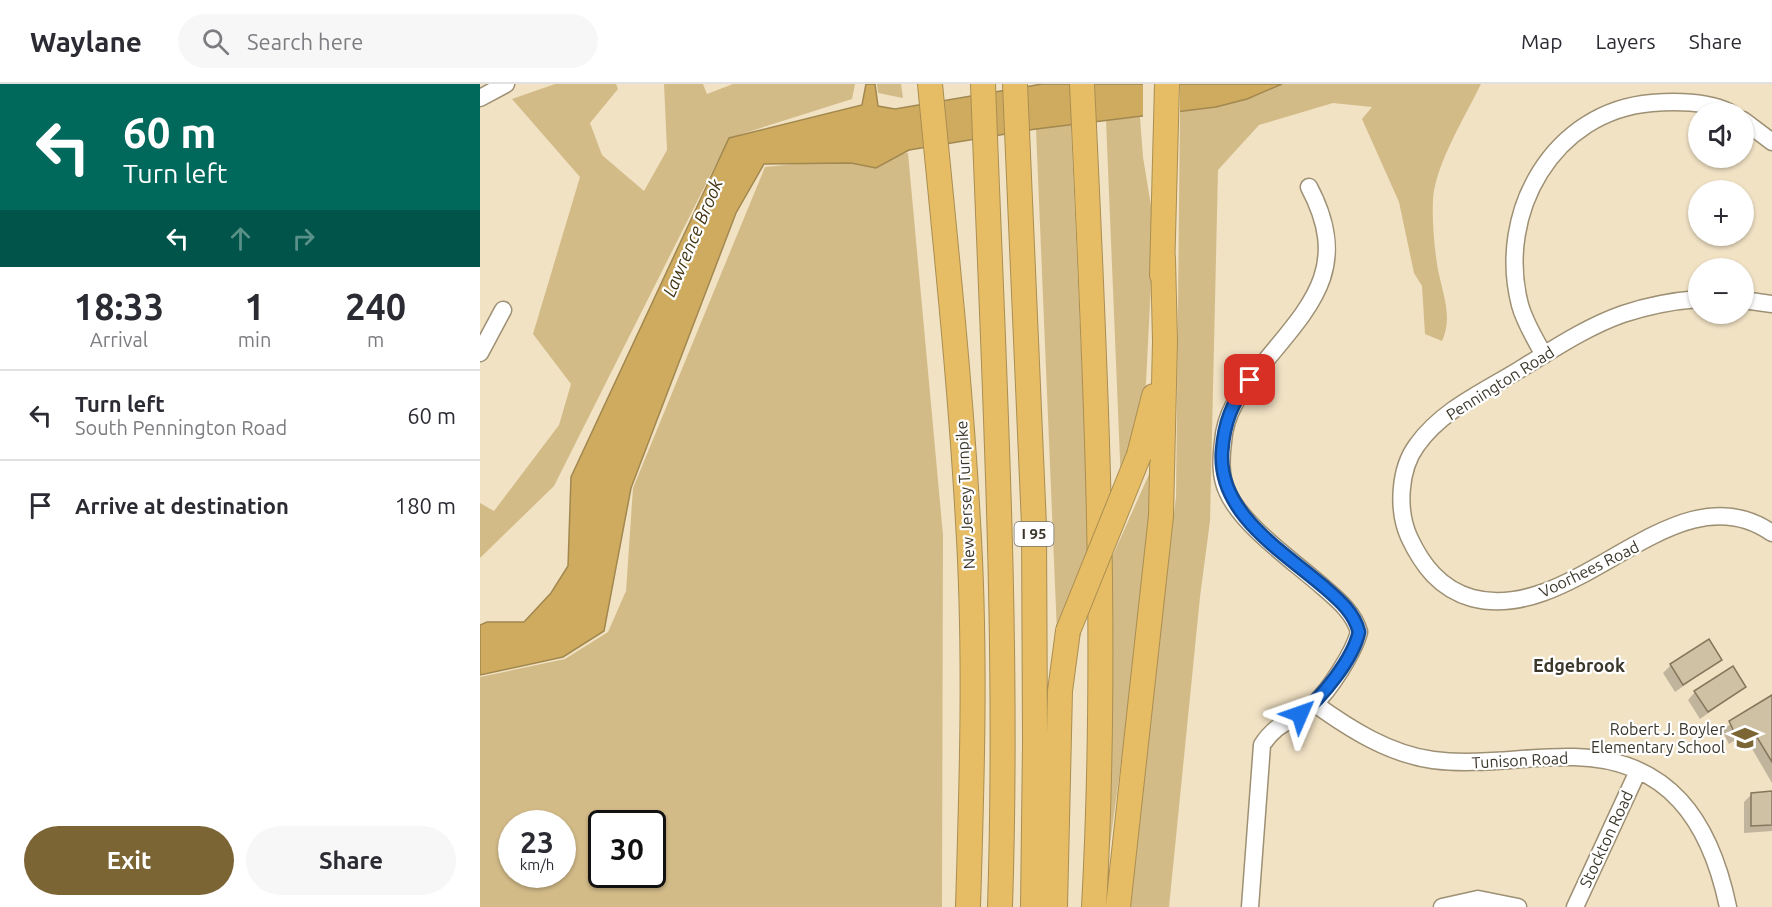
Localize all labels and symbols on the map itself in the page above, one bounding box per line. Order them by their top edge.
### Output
water label: Lawrence Brook [658,175,726,300]
street label: Pennington Road [1443,343,1557,423]
pin [1224,354,1275,405]
street label: New Jersey Turnpike [952,420,978,570]
road number: I 95 [1014,522,1054,546]
street label: Voorhees Road [1536,537,1642,601]
district label: Edgebrook [1533,655,1625,675]
position arrow [1268,682,1332,746]
place label: Robert J. Boyler Elementary School [1591,720,1725,756]
school or university icon: Robert J. Boyler Elementary School [1730,723,1760,753]
street label: Tunison Road [1471,748,1569,772]
street label: Stockton Road [1576,788,1636,890]
speed limit sign: 30 [588,810,666,888]

